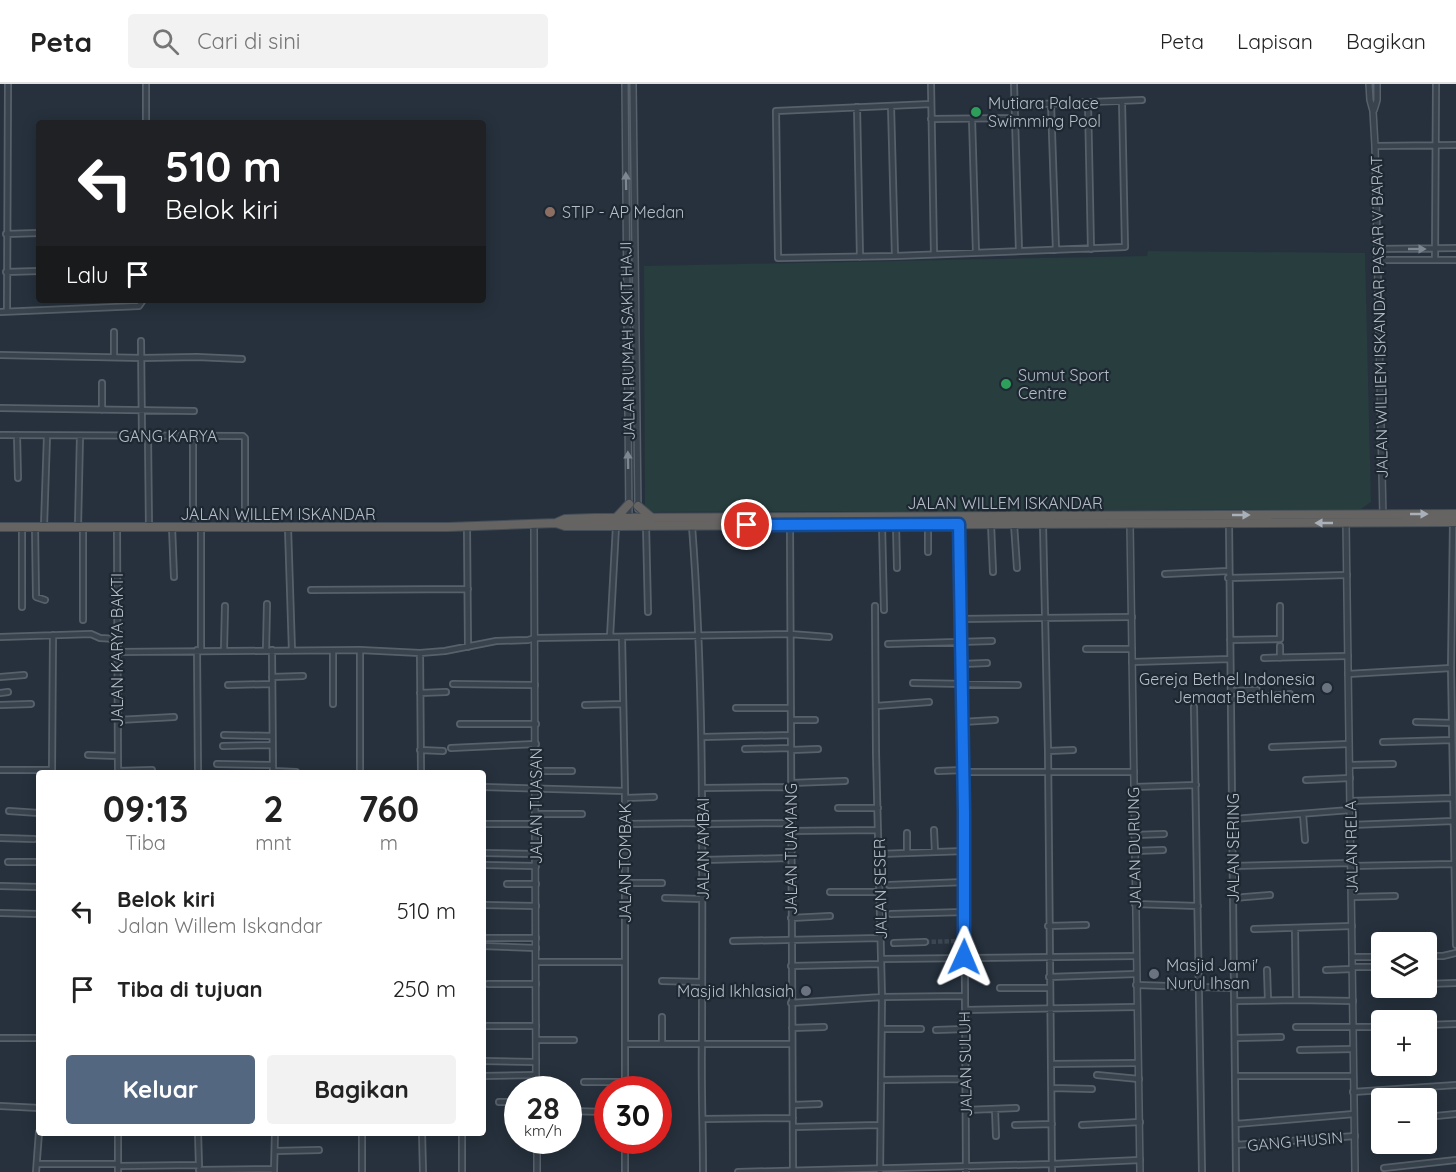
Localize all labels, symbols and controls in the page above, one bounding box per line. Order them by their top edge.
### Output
search box [128,14,548,68]
text: Peta [30,24,92,59]
icon: search [149,25,182,58]
text: Cari di sini [197,27,301,55]
text: Peta [1160,28,1204,54]
text: Lapisan [1237,28,1313,54]
text: Bagikan [1346,28,1426,54]
place label: Mutiara Palace Swimming Pool [988,93,1101,131]
marker: Mutiara Palace Swimming Pool [969,105,983,119]
text: 510 m [165,140,282,193]
icon: left [66,144,144,222]
street label: JALAN WILLIEM ISKANDAR PASAR V BARAT [1366,155,1392,479]
one-way arrow [621,171,631,190]
text: Belok kiri [165,192,278,226]
place label: STIP - AP Medan [562,202,684,222]
marker: STIP - AP Medan [543,205,557,219]
street label: JALAN RUMAH SAKIT HAJI [615,241,639,441]
one-way arrow [1407,244,1426,254]
icon: arrive [121,258,154,291]
text: Lalu [66,261,109,289]
place label: Sumut Sport Centre [1018,365,1110,403]
marker: Sumut Sport Centre [999,377,1013,391]
street label: GANG KARYA [119,426,217,446]
one-way arrow [624,450,633,469]
street label: JALAN WILLEM ISKANDAR [907,493,1103,513]
pin [721,499,772,550]
street label: JALAN WILLEM ISKANDAR [180,504,376,524]
icon: arrive [730,508,763,541]
one-way arrow [1410,509,1429,519]
one-way arrow [1231,510,1250,520]
one-way arrow [1315,518,1334,527]
street label: JALAN KARYA BAKTI [107,573,127,727]
place label: Gereja Bethel Indonesia Jemaat Bethlehem [1139,669,1315,707]
marker: Gereja Bethel Indonesia Jemaat Bethlehem [1320,681,1334,695]
street label: JALAN TUASAN [526,748,546,864]
street label: JALAN TUAMANG [781,783,801,915]
text: 09:13 [103,786,188,831]
text: 2 [263,786,284,831]
text: 760 [359,786,419,831]
street label: JALAN DURUNG [1123,787,1145,909]
street label: JALAN SERING [1223,793,1243,903]
street label: JALAN AMBAI [693,798,713,900]
street label: JALAN RELA [1340,800,1362,894]
street label: JALAN TOMBAK [615,803,635,923]
text: Tiba [125,830,166,855]
text: mnt [255,830,292,855]
text: m [380,830,398,855]
street label: JALAN SESER [869,838,891,940]
text: Belok kiri [117,885,215,913]
icon: left [66,895,99,928]
text: 510 m [397,897,456,925]
text: Jalan Willem Iskandar [117,913,323,938]
position arrow [932,925,996,989]
map controls [1371,932,1437,1154]
button: layers [1371,932,1437,998]
place label: Masjid Jami' Nurul Ihsan [1166,955,1258,993]
marker: Masjid Jami' Nurul Ihsan [1147,967,1161,981]
icon: arrive [66,973,99,1006]
text: Tiba di tujuan [117,975,263,1003]
text: 250 m [393,975,456,1003]
place label: Masjid Ikhlasiah [677,981,794,1001]
marker: Masjid Ikhlasiah [799,984,813,998]
button: + [1371,1010,1437,1076]
street label: JALAN SULUH [954,1011,976,1117]
button: Keluar [66,1055,255,1124]
button: Bagikan [267,1055,456,1124]
speed limit sign: 30 [594,1076,672,1154]
button: − [1371,1088,1437,1154]
text: 28 [526,1089,560,1127]
text: km/h [524,1121,562,1140]
street label: GANG HUSIN [1246,1127,1344,1155]

